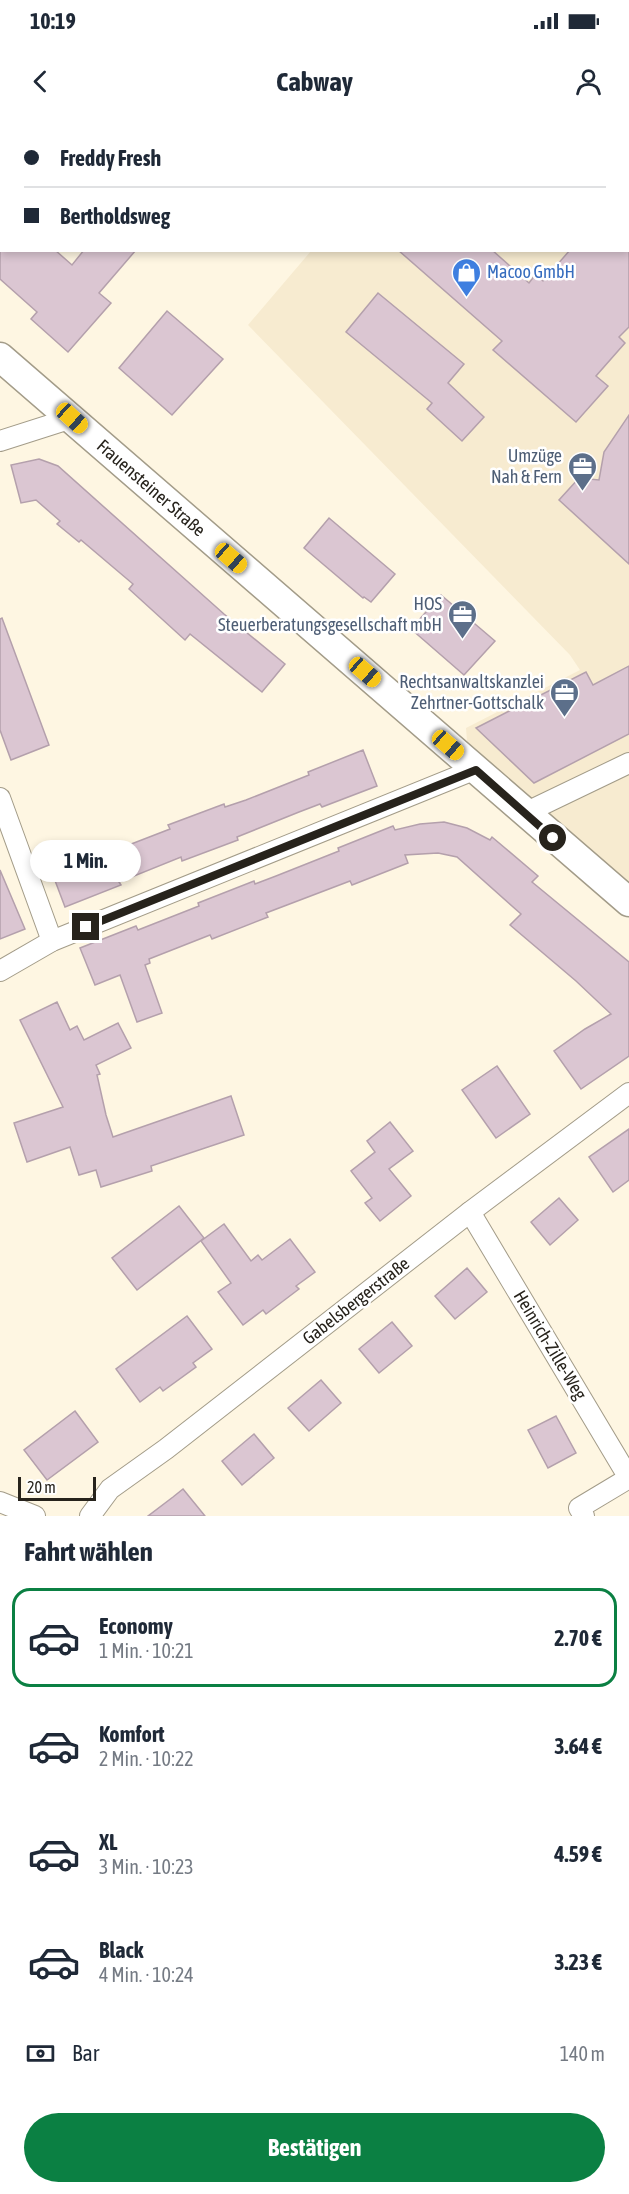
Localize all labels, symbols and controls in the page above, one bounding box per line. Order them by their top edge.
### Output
text: 10:19 [30,8,76,34]
icon: back [24,65,57,98]
icon: person [572,65,605,98]
text: Cabway [276,66,353,97]
text: Freddy Fresh [60,145,161,171]
text: Bertholdsweg [60,203,170,229]
shop icon: Macoo GmbH [450,256,482,298]
place label: Macoo GmbH [487,261,575,282]
car [53,399,91,437]
street label: Frauensteiner Straße [93,435,210,540]
place label: Umzüge Nah & Fern [491,445,562,487]
office icon: Umzüge Nah & Fern [567,450,599,492]
car [212,539,250,577]
place label: HOS Steuerberatungsgesellschaft mbH [218,593,442,635]
office icon: HOS Steuerberatungsgesellschaft mbH [447,598,479,640]
car [346,653,384,691]
place label: Rechtsanwaltskanzlei Zehrtner-Gottschalk [399,671,544,713]
office icon: Rechtsanwaltskanzlei Zehrtner-Gottschalk [549,676,581,718]
car [429,726,467,764]
route start [539,824,566,851]
callout: 1 Min. [31,840,142,882]
text: 1 Min. [64,849,107,872]
route end [72,913,99,940]
street label: Gabelsbergerstraße [298,1252,413,1349]
street label: Heinrich-Zille-Weg [510,1286,591,1403]
scale bar [18,1474,96,1502]
text: 20 m [27,1478,56,1496]
text: Fahrt wählen [24,1536,153,1567]
icon: car [27,1611,81,1665]
text: Economy [99,1613,173,1639]
text: 2.70 € [554,1625,602,1651]
text: 1 Min. · 10:21 [99,1639,194,1662]
icon: car [27,1719,81,1773]
text: Komfort [99,1721,165,1747]
text: 3.64 € [554,1733,602,1759]
text: 2 Min. · 10:22 [99,1747,194,1770]
icon: car [27,1827,81,1881]
text: XL [99,1829,117,1855]
text: 4.59 € [554,1841,602,1867]
text: 3 Min. · 10:23 [99,1855,194,1878]
icon: car [27,1935,81,1989]
text: Black [99,1937,143,1963]
text: 3.23 € [554,1949,602,1975]
text: 4 Min. · 10:24 [99,1963,194,1986]
icon: cash [24,2037,57,2070]
text: Bar [72,2040,99,2066]
text: 140 m [560,2042,605,2065]
button: Bestätigen [24,2113,605,2182]

